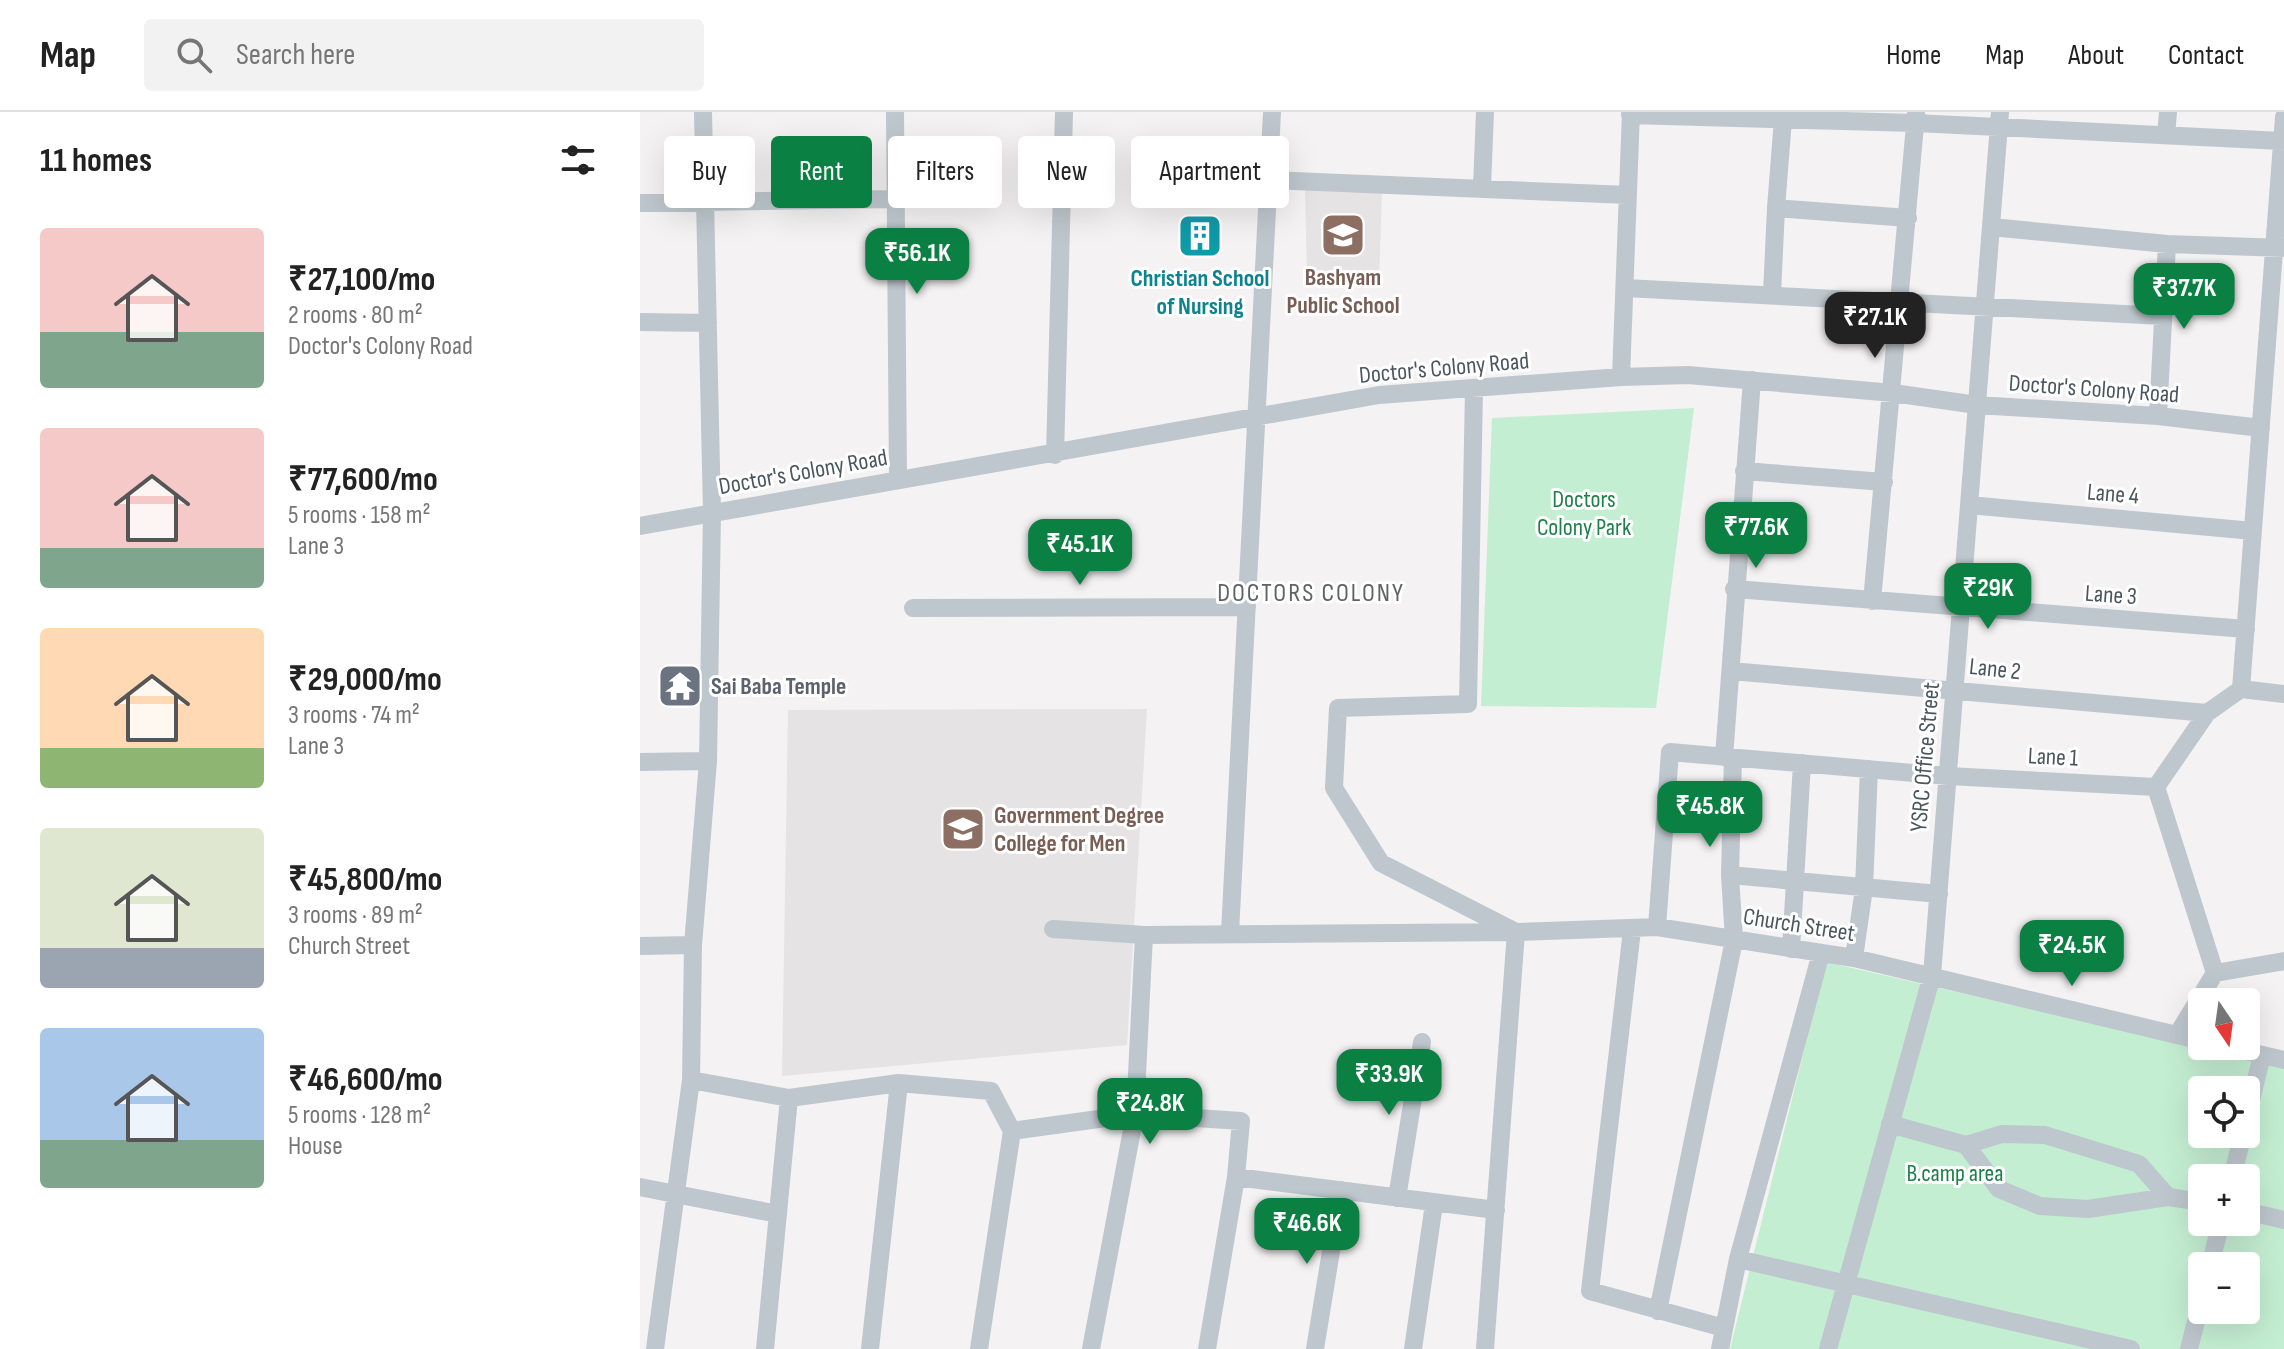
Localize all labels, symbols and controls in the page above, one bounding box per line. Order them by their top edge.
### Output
search box [144,19,704,91]
text: Map [40,33,96,78]
icon: search [172,33,216,77]
text: Search here [236,37,355,73]
text: Home [1886,39,1941,72]
text: Map [1985,39,2024,72]
text: About [2068,39,2124,72]
text: Contact [2168,39,2244,72]
chip: Buy [664,136,755,208]
chip: Rent [771,136,872,208]
chip: Filters [888,136,1002,208]
chip: New [1018,136,1115,208]
chip: Apartment [1131,136,1289,208]
icon: filters [556,138,600,182]
text: 11 homes [40,140,152,181]
school or university icon: Bashyam Public School [1319,211,1367,259]
building icon: Christian School of Nursing [1176,212,1224,260]
pin: ₹56.1K [852,228,982,296]
text: ₹56.1K [883,238,951,269]
text: ₹27,100/mo [288,259,435,300]
icon: home [104,260,200,356]
place label: Bashyam Public School [1286,263,1400,320]
pin: ₹37.7K [2119,263,2249,331]
place label: Christian School of Nursing [1131,264,1269,321]
text: ₹37.7K [2152,273,2216,304]
pin: ₹27.1K [1810,292,1940,360]
text: 2 rooms · 80 m² [288,300,423,331]
text: ₹27.1K [1843,302,1907,333]
text: Doctor's Colony Road [288,331,473,362]
street label: Doctor's Colony Road [1358,346,1530,390]
street label: Doctor's Colony Road [2008,369,2180,409]
street label: Doctor's Colony Road [716,443,890,501]
text: ₹77,600/mo [288,459,438,500]
icon: home [104,460,200,556]
street label: Lane 4 [2086,477,2140,511]
park label: Doctors Colony Park [1537,485,1631,542]
text: 5 rooms · 158 m² [288,500,431,531]
pin: ₹77.6K [1691,502,1821,570]
text: ₹77.6K [1723,512,1789,543]
pin: ₹45.1K [1015,519,1145,587]
text: ₹45.1K [1046,529,1114,560]
text: Lane 3 [288,531,344,562]
pin: ₹29K [1941,563,2035,631]
text: ₹29K [1962,573,2014,604]
district label: DOCTORS COLONY [1217,578,1405,609]
street label: Lane 3 [2084,579,2138,611]
street label: Lane 2 [1968,652,2022,686]
text: ₹29,000/mo [288,659,442,700]
icon: home [104,660,200,756]
temple icon: Sai Baba Temple [656,662,704,710]
place label: Sai Baba Temple [711,672,846,701]
street label: YSRC Office Street [1904,681,1946,833]
text: 3 rooms · 74 m² [288,700,420,731]
text: Lane 3 [288,731,344,762]
street label: Lane 1 [2027,741,2079,773]
pin: ₹45.8K [1645,781,1775,849]
text: ₹45.8K [1675,791,1745,822]
place label: Government Degree College for Men [994,801,1164,858]
school or university icon: Government Degree College for Men [939,805,987,853]
text: ₹45,800/mo [288,859,442,900]
icon: home [104,860,200,956]
text: 3 rooms · 89 m² [288,900,423,931]
street label: Church Street [1741,902,1857,948]
pin: ₹24.5K [2007,920,2137,988]
text: ₹24.5K [2038,930,2106,961]
text: Church Street [288,931,410,962]
north arrow [2188,988,2260,1060]
map controls [2188,988,2260,1324]
pin: ₹33.9K [1324,1049,1454,1117]
text: ₹46,600/mo [288,1059,443,1100]
text: ₹33.9K [1355,1059,1423,1090]
icon: home [104,1060,200,1156]
button: locate [2188,1076,2260,1148]
pin: ₹24.8K [1085,1078,1215,1146]
text: ₹24.8K [1115,1088,1185,1119]
text: 5 rooms · 128 m² [288,1100,431,1131]
text: House [288,1131,343,1162]
park label: B.camp area [1906,1159,2004,1188]
button: + [2188,1164,2260,1236]
pin: ₹46.6K [1242,1198,1372,1266]
text: ₹46.6K [1272,1208,1342,1239]
button: − [2188,1252,2260,1324]

